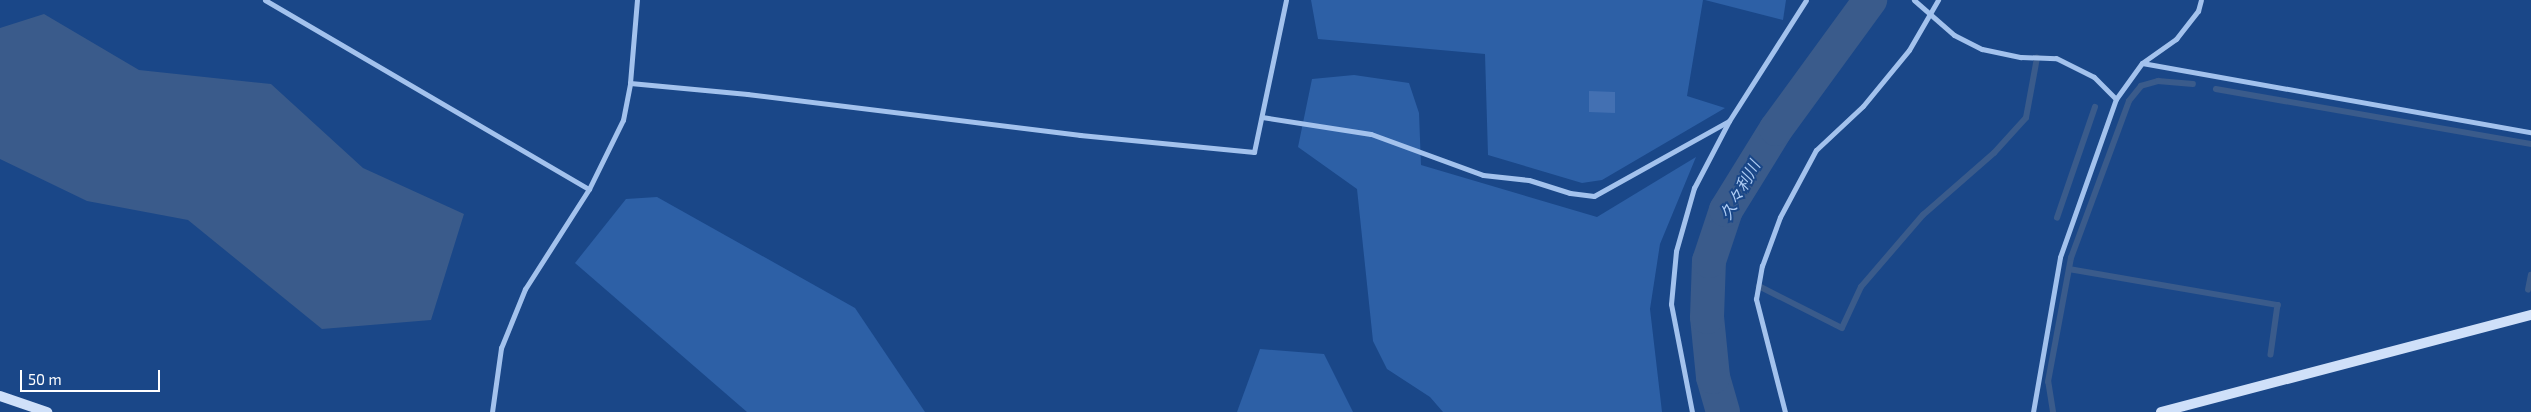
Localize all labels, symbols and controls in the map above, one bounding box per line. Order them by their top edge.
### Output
water label: 久々利川 [1716,157,1764,223]
scale bar [22,360,162,392]
text: 50 m [28,370,62,388]

